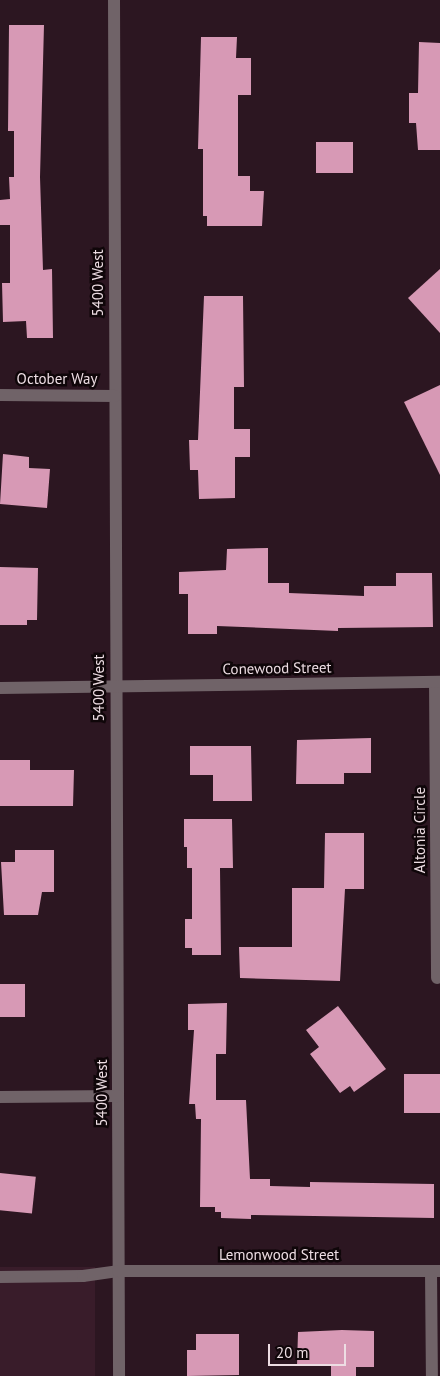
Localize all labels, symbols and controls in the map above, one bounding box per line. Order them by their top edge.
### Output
street label: 5400 West [89,249,107,317]
street label: October Way [16,370,98,388]
street label: 5400 West [90,654,108,722]
street label: Conewood Street [222,658,332,678]
street label: Altonia Circle [411,787,429,873]
street label: 5400 West [93,1059,111,1127]
street label: Lemonwood Street [219,1246,339,1264]
scale bar [270,1334,348,1366]
text: 20 m [276,1343,309,1362]

